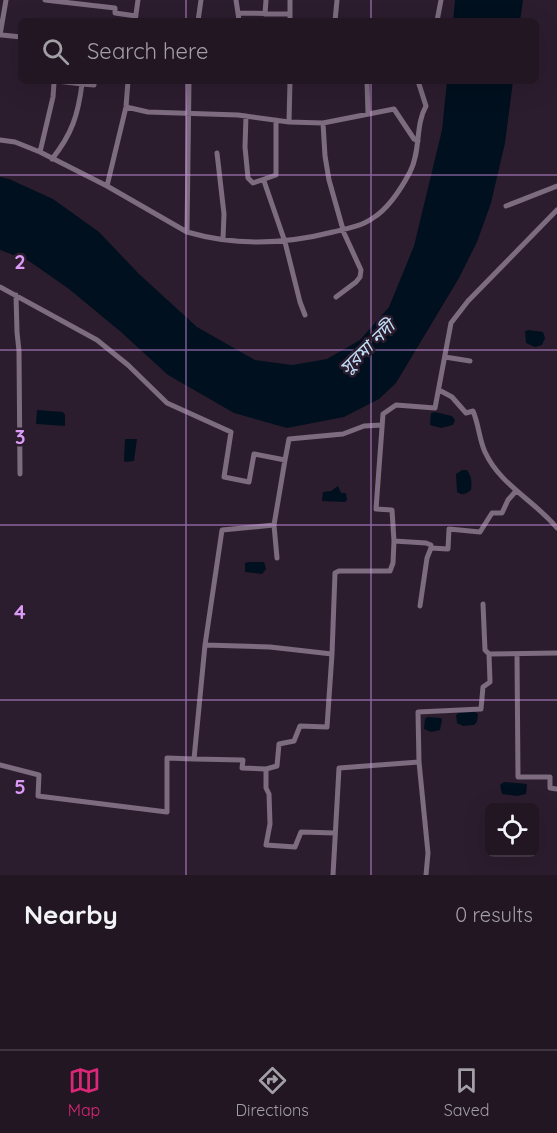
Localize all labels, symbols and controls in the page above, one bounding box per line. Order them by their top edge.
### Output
search box [18,18,539,84]
icon: search [39,35,72,68]
text: Search here [87,37,208,65]
text: 2 [14,249,26,274]
water label: সুরমা নদী [334,313,402,379]
text: 3 [15,424,25,449]
text: 4 [14,599,26,624]
text: 5 [14,774,26,799]
map controls [485,803,539,857]
button: locate [485,803,539,857]
text: Nearby [24,898,118,931]
text: 0 results [455,902,533,927]
tab: Map [68,1064,101,1120]
tab: Directions [236,1064,309,1120]
tab: Saved [444,1064,489,1120]

